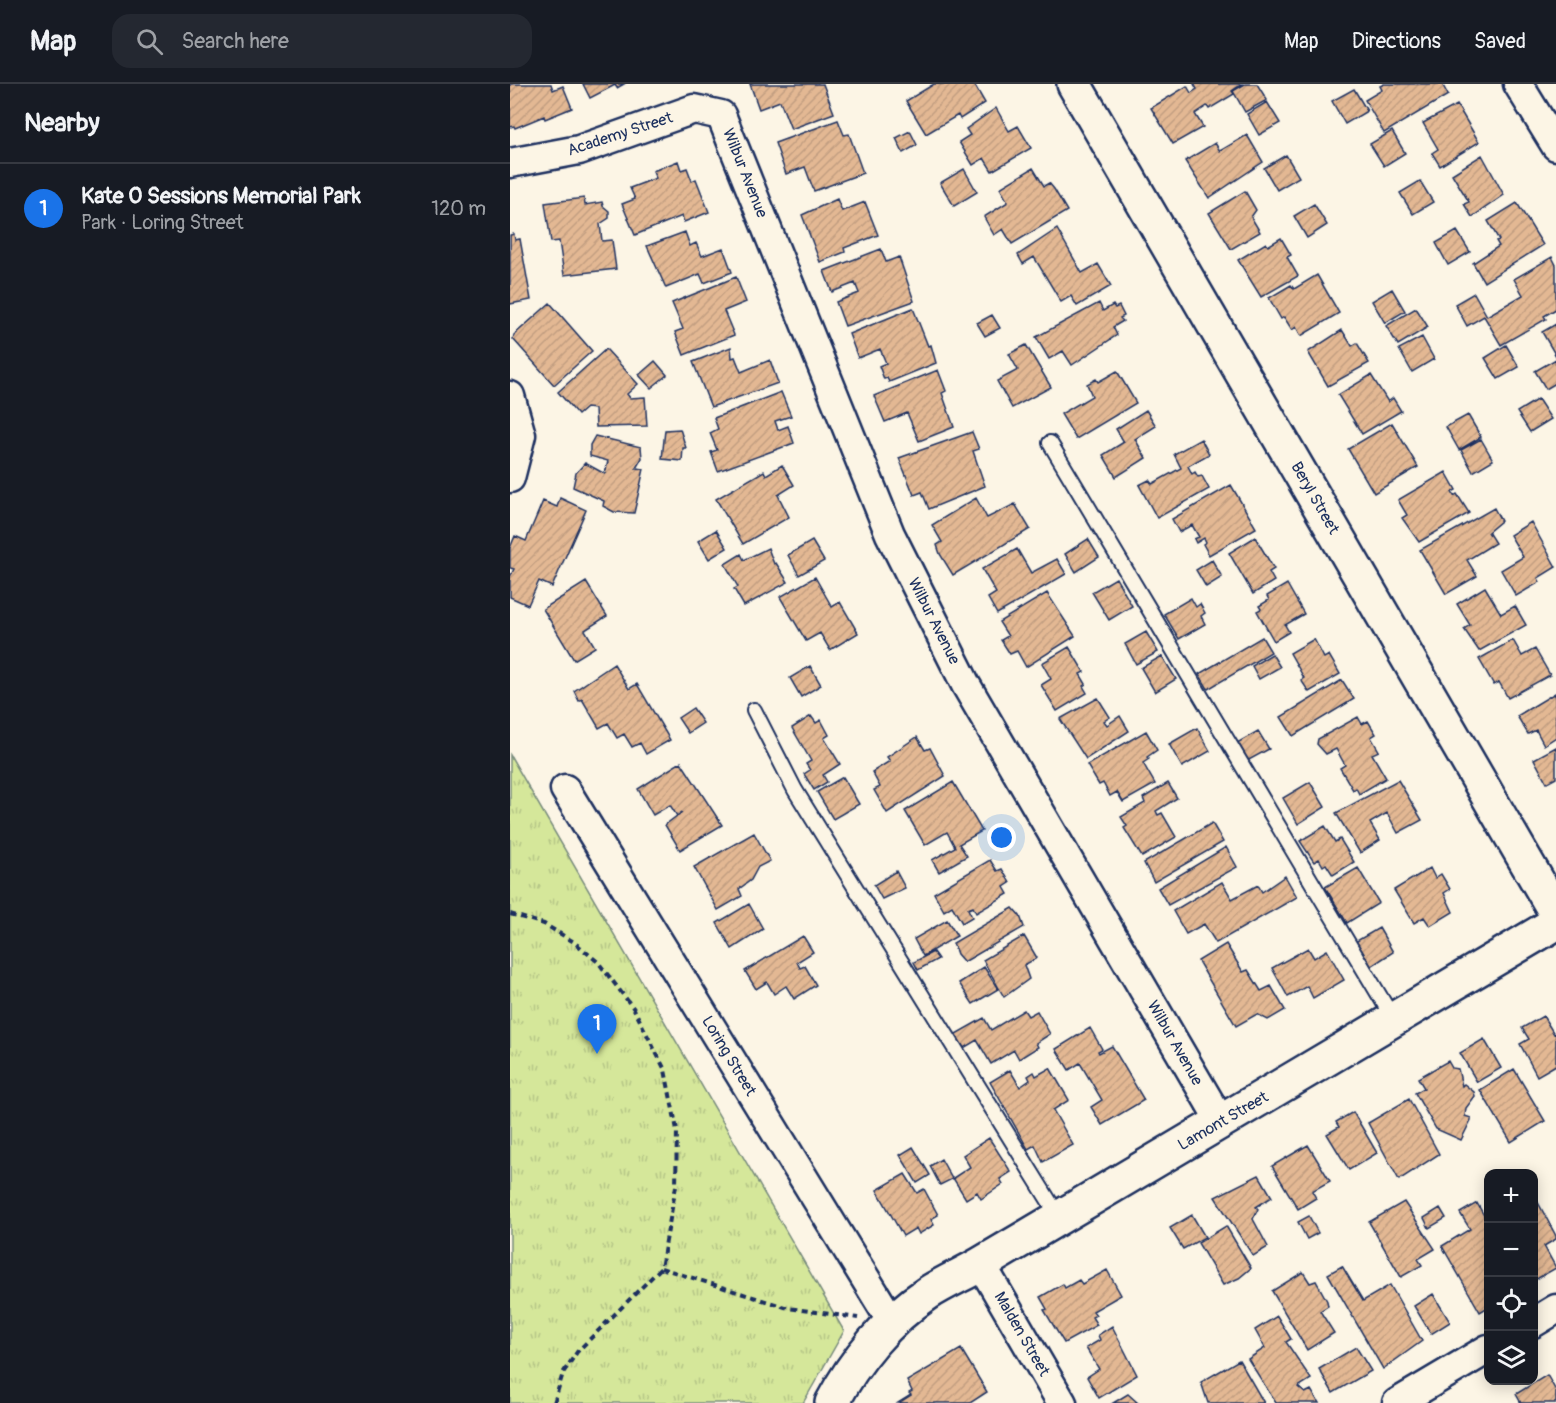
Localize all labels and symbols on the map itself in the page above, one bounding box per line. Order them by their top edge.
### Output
street label: Academy Street [565,107,676,160]
street label: Wilbur Avenue [718,125,772,221]
street label: Beryl Street [1286,458,1344,538]
street label: Wilbur Avenue [904,574,964,668]
your location [987,823,1016,852]
street label: Wilbur Avenue [1143,997,1207,1089]
pin: 1 [578,1004,616,1054]
street label: Loring Street [697,1012,761,1100]
street label: Lamont Street [1174,1087,1272,1155]
street label: Malden Street [990,1288,1054,1380]

